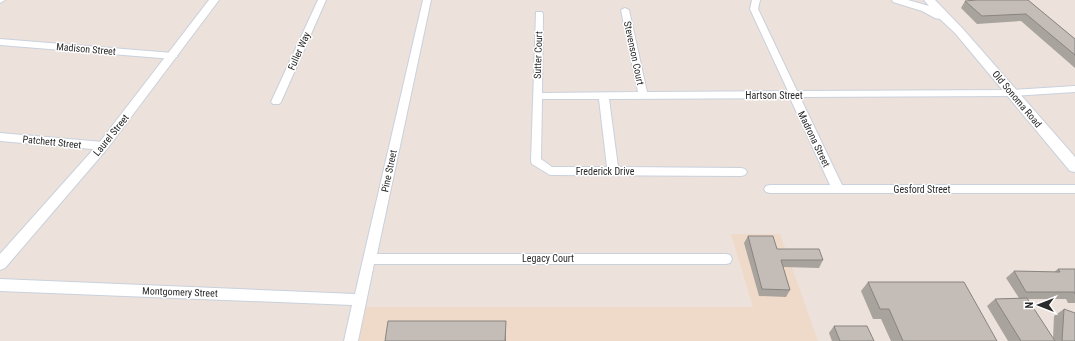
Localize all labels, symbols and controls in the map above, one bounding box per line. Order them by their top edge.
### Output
street label: Stevenson Court [622,20,646,86]
street label: Fuller Way [286,30,312,72]
street label: Sutter Court [532,31,544,79]
street label: Madison Street [56,41,116,57]
street label: Old Sonoma Road [990,69,1044,129]
street label: Hartson Street [745,90,803,101]
street label: Madrona Street [796,109,832,169]
street label: Laurel Street [91,112,131,158]
street label: Patchett Street [22,133,82,151]
street label: Pine Street [379,149,399,193]
street label: Frederick Drive [576,166,635,177]
street label: Gesford Street [894,184,951,195]
street label: Legacy Court [522,253,574,264]
street label: Montgomery Street [142,285,218,299]
north arrow [1019,285,1059,325]
text: N [1023,301,1036,308]

